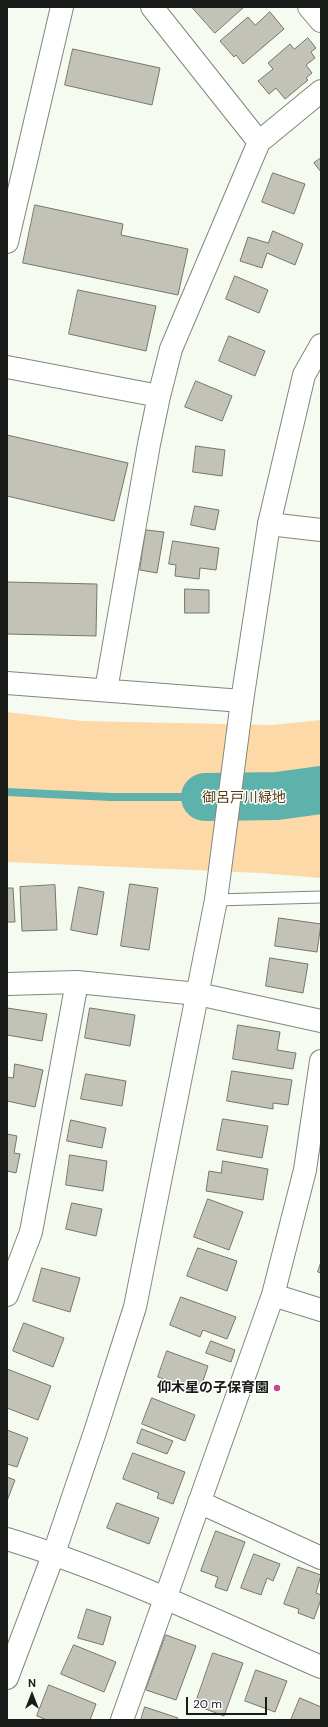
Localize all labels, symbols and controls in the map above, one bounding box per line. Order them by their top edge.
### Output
park label: 御呂戸川緑地 [202,790,286,806]
place label: 仰木星の子保育園 [157,1380,269,1396]
marker: 仰木星の子保育園 [272,1383,282,1393]
north arrow [12,1675,52,1715]
text: N [28,1676,36,1690]
scale bar [188,1689,269,1715]
text: 20 m [193,1696,222,1712]

